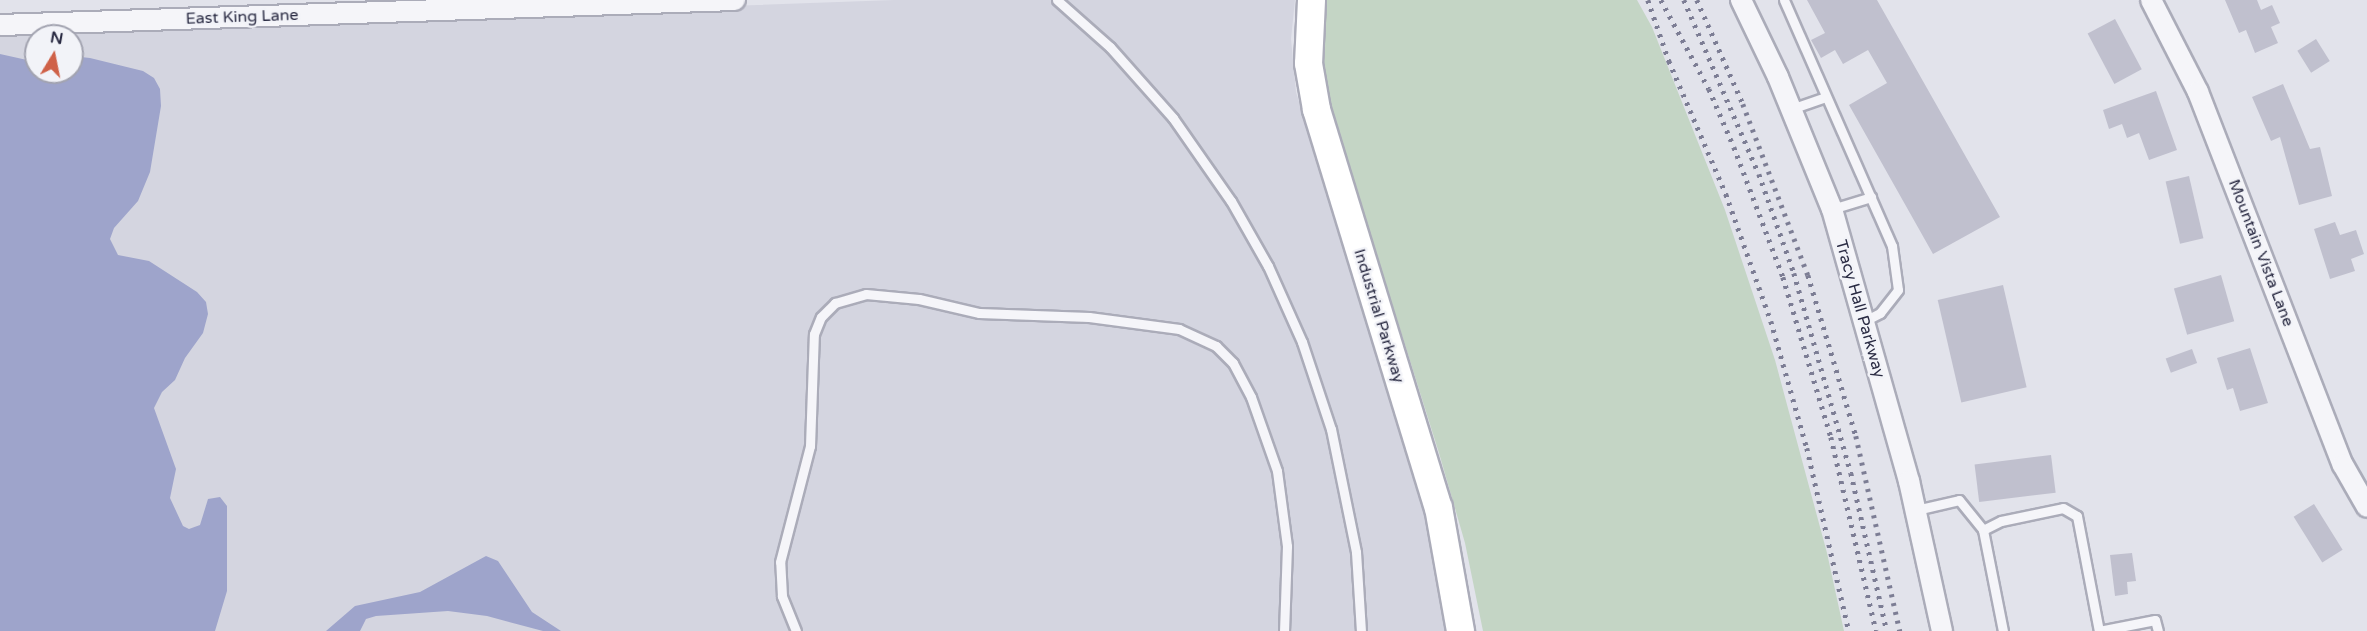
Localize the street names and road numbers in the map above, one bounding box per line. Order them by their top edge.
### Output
street label: East King Lane [185,5,299,29]
street label: Mountain Vista Lane [2224,177,2298,329]
street label: Tracy Hall Parkway [1831,238,1889,380]
street label: Industrial Parkway [1349,247,1409,385]

